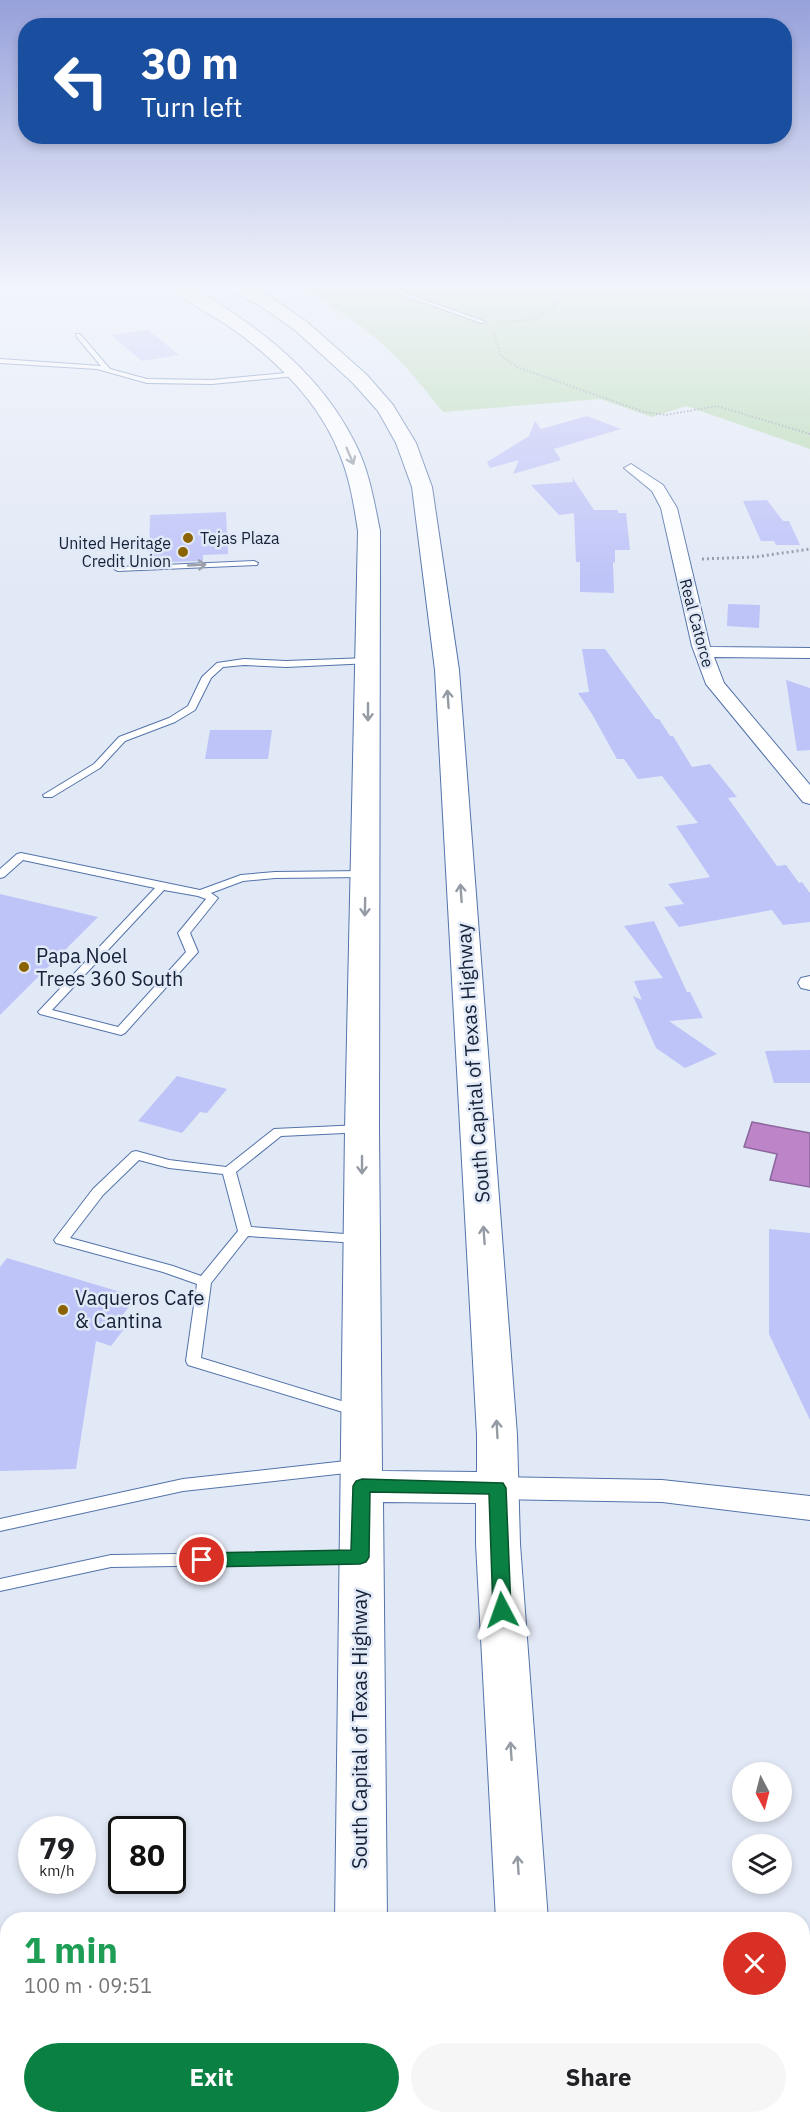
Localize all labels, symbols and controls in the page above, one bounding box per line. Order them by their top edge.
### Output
text: 30 m [141,36,239,91]
icon: left [42,42,120,120]
text: Turn left [141,89,242,124]
one-way arrow [345,447,356,465]
place label: Tejas Plaza [200,528,280,548]
marker: Tejas Plaza [181,531,195,545]
place label: United Heritage Credit Union [58,533,171,571]
marker: United Heritage Credit Union [176,545,190,559]
one-way arrow [187,560,207,571]
street label: Real Catorce [676,576,718,670]
one-way arrow [443,689,454,709]
one-way arrow [362,701,374,721]
one-way arrow [456,884,467,904]
one-way arrow [360,896,371,916]
street label: South Capital of Texas Highway [449,922,496,1204]
place label: Papa Noel Trees 360 South [36,942,183,992]
marker: Papa Noel Trees 360 South [17,960,31,974]
one-way arrow [356,1154,368,1174]
one-way arrow [478,1225,489,1245]
place label: Vaqueros Cafe & Cantina [75,1284,205,1334]
marker: Vaqueros Cafe & Cantina [56,1303,70,1317]
one-way arrow [491,1420,502,1440]
pin [176,1534,227,1585]
icon: arrive [185,1543,218,1576]
position arrow [470,1578,534,1642]
street label: South Capital of Texas Highway [346,1589,373,1869]
one-way arrow [505,1741,516,1761]
north arrow [732,1762,792,1822]
map controls [732,1762,792,1894]
speed limit sign: 80 [108,1816,186,1894]
text: 79 [39,1828,75,1867]
button: layers [732,1834,792,1894]
one-way arrow [513,1855,524,1875]
text: km/h [39,1861,75,1880]
text: 1 min [24,1926,118,1973]
button: close [723,1932,786,1995]
text: 100 m · 09:51 [24,1972,152,1999]
button: Exit [24,2043,399,2112]
button: Share [411,2043,786,2112]

